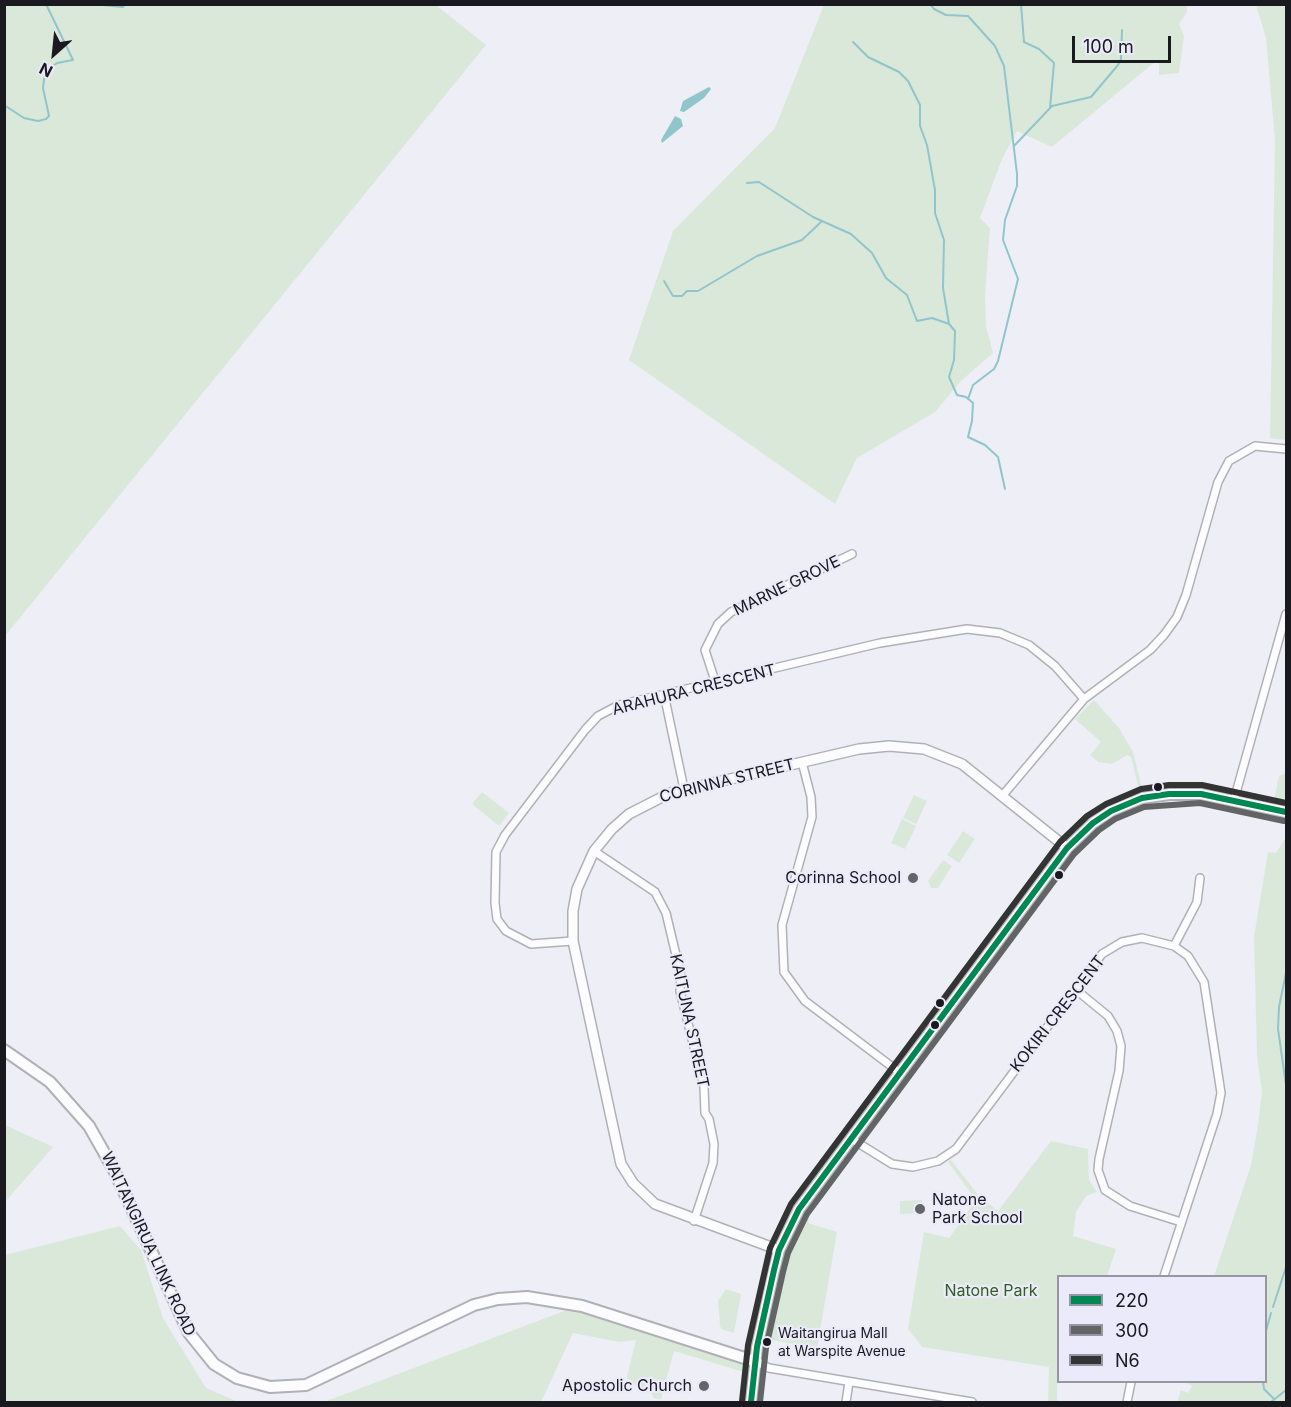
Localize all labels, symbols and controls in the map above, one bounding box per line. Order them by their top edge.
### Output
north arrow [24,24,84,84]
scale bar [1075,24,1174,62]
text: 100 m [1083,36,1134,57]
text: N [36,58,56,82]
street label: MARNE GROVE [730,552,844,620]
street label: ARAHURA CRESCENT [610,660,778,720]
street label: CORINNA STREET [657,755,797,807]
unlabelled marker [1152,781,1164,793]
place label: Corinna School [785,868,901,888]
unlabelled marker [1053,869,1065,881]
marker: Corinna School [906,871,920,885]
street label: KAITUNA STREET [665,952,713,1090]
street label: KOKIRI CRESCENT [1007,952,1109,1076]
unlabelled marker [934,997,946,1009]
unlabelled marker [929,1019,941,1031]
street label: WAITANGIRUA LINK ROAD [97,1149,199,1339]
place label: Natone Park School [932,1190,1023,1228]
marker: Natone Park School [913,1202,927,1216]
legend [1057,1275,1267,1383]
park label: Natone Park [944,1281,1038,1301]
text: 220 [1115,1290,1148,1311]
text: 300 [1115,1320,1149,1341]
place label: Waitangirua Mall at Warspite Avenue [778,1326,906,1358]
marker: Waitangirua Mall at Warspite Avenue [761,1336,773,1348]
text: N6 [1115,1350,1140,1371]
place label: Apostolic Church [562,1376,692,1396]
marker: Apostolic Church [697,1379,711,1393]

